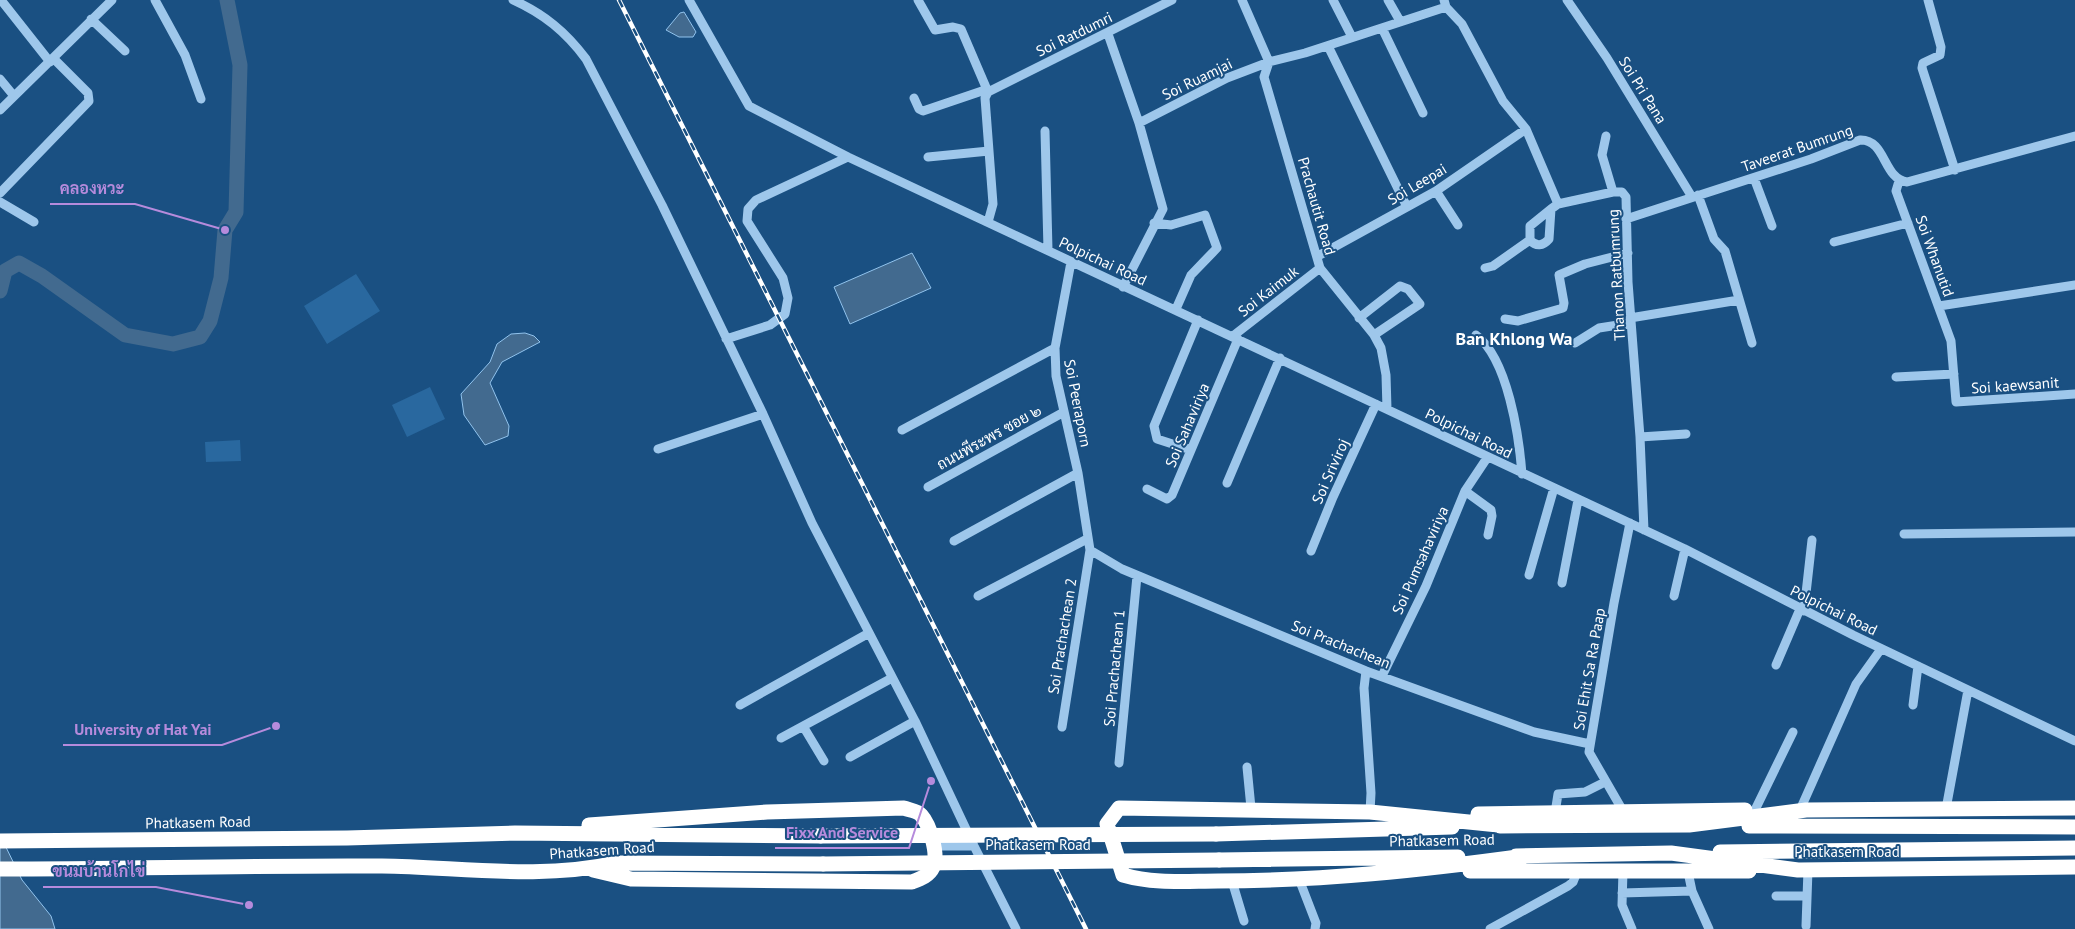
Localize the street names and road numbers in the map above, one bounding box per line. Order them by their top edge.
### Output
street label: Soi Ratdumri [1033,7,1115,61]
street label: Soi Pri Pana [1615,53,1671,127]
street label: Soi Ruamjai [1159,54,1235,104]
street label: Taveerat Bumrung [1739,120,1855,176]
street label: Prachautit Road [1294,155,1340,257]
street label: Soi Leepai [1384,159,1450,209]
street label: Thanon Ratbumrung [1603,209,1629,341]
street label: Soi Whanutid [1911,213,1959,299]
street label: Polpichai Road [1056,232,1150,290]
street label: Soi Kaimuk [1234,261,1303,321]
street label: Soi Peeraporn [1060,358,1096,448]
street label: Soi kaewsanit [1970,372,2060,398]
street label: Soi Sahaviriya [1161,380,1213,470]
street label: ถนนพีระพร ซอย ๒ [933,400,1045,474]
street label: Polpichai Road [1422,404,1516,462]
street label: Soi Sriviroj [1307,435,1353,507]
street label: Soi Pumsahaviriya [1388,503,1452,617]
street label: Soi Prachachean 2 [1043,577,1081,695]
street label: Polpichai Road [1787,581,1881,639]
street label: Soi Ehit Sa Ra Paap [1569,606,1609,732]
street label: Soi Prachachean 1 [1099,609,1129,727]
street label: Soi Prachachean [1289,616,1393,672]
street label: Phatkasem Road [145,812,251,832]
street label: Phatkasem Road [1389,830,1495,850]
street label: Phatkasem Road [985,835,1091,854]
street label: Phatkasem Road [549,837,655,863]
street label: Phatkasem Road [1794,842,1900,861]

